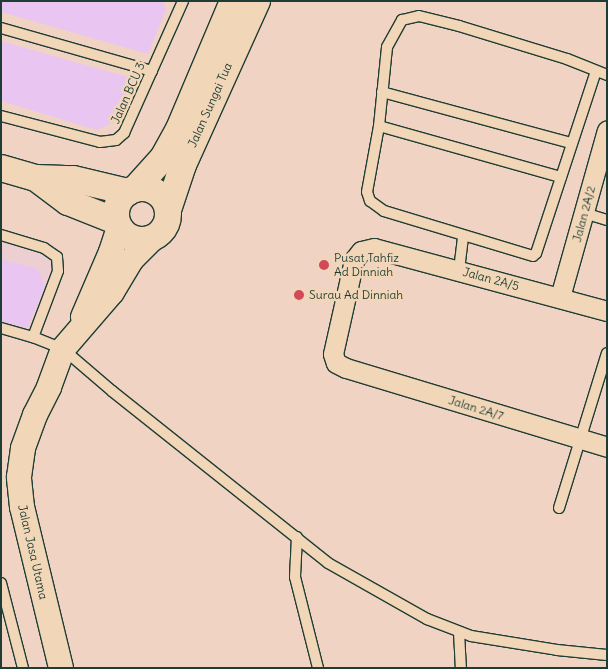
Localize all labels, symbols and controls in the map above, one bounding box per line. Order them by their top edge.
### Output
street label: Jalan BCU 3 [108,60,148,126]
street label: Jalan Sungai Tua [185,60,235,150]
street label: Jalan 2A/2 [570,184,598,244]
place label: Pusat Tahfiz Ad Dinniah [334,251,399,279]
marker: Pusat Tahfiz Ad Dinniah [318,259,330,271]
street label: Jalan 2A/5 [461,265,521,293]
place label: Surau Ad Dinniah [309,288,403,302]
marker: Surau Ad Dinniah [293,289,305,301]
street label: Jalan 2A/7 [447,393,505,423]
street label: Jalan Jasa Utama [15,503,51,601]

